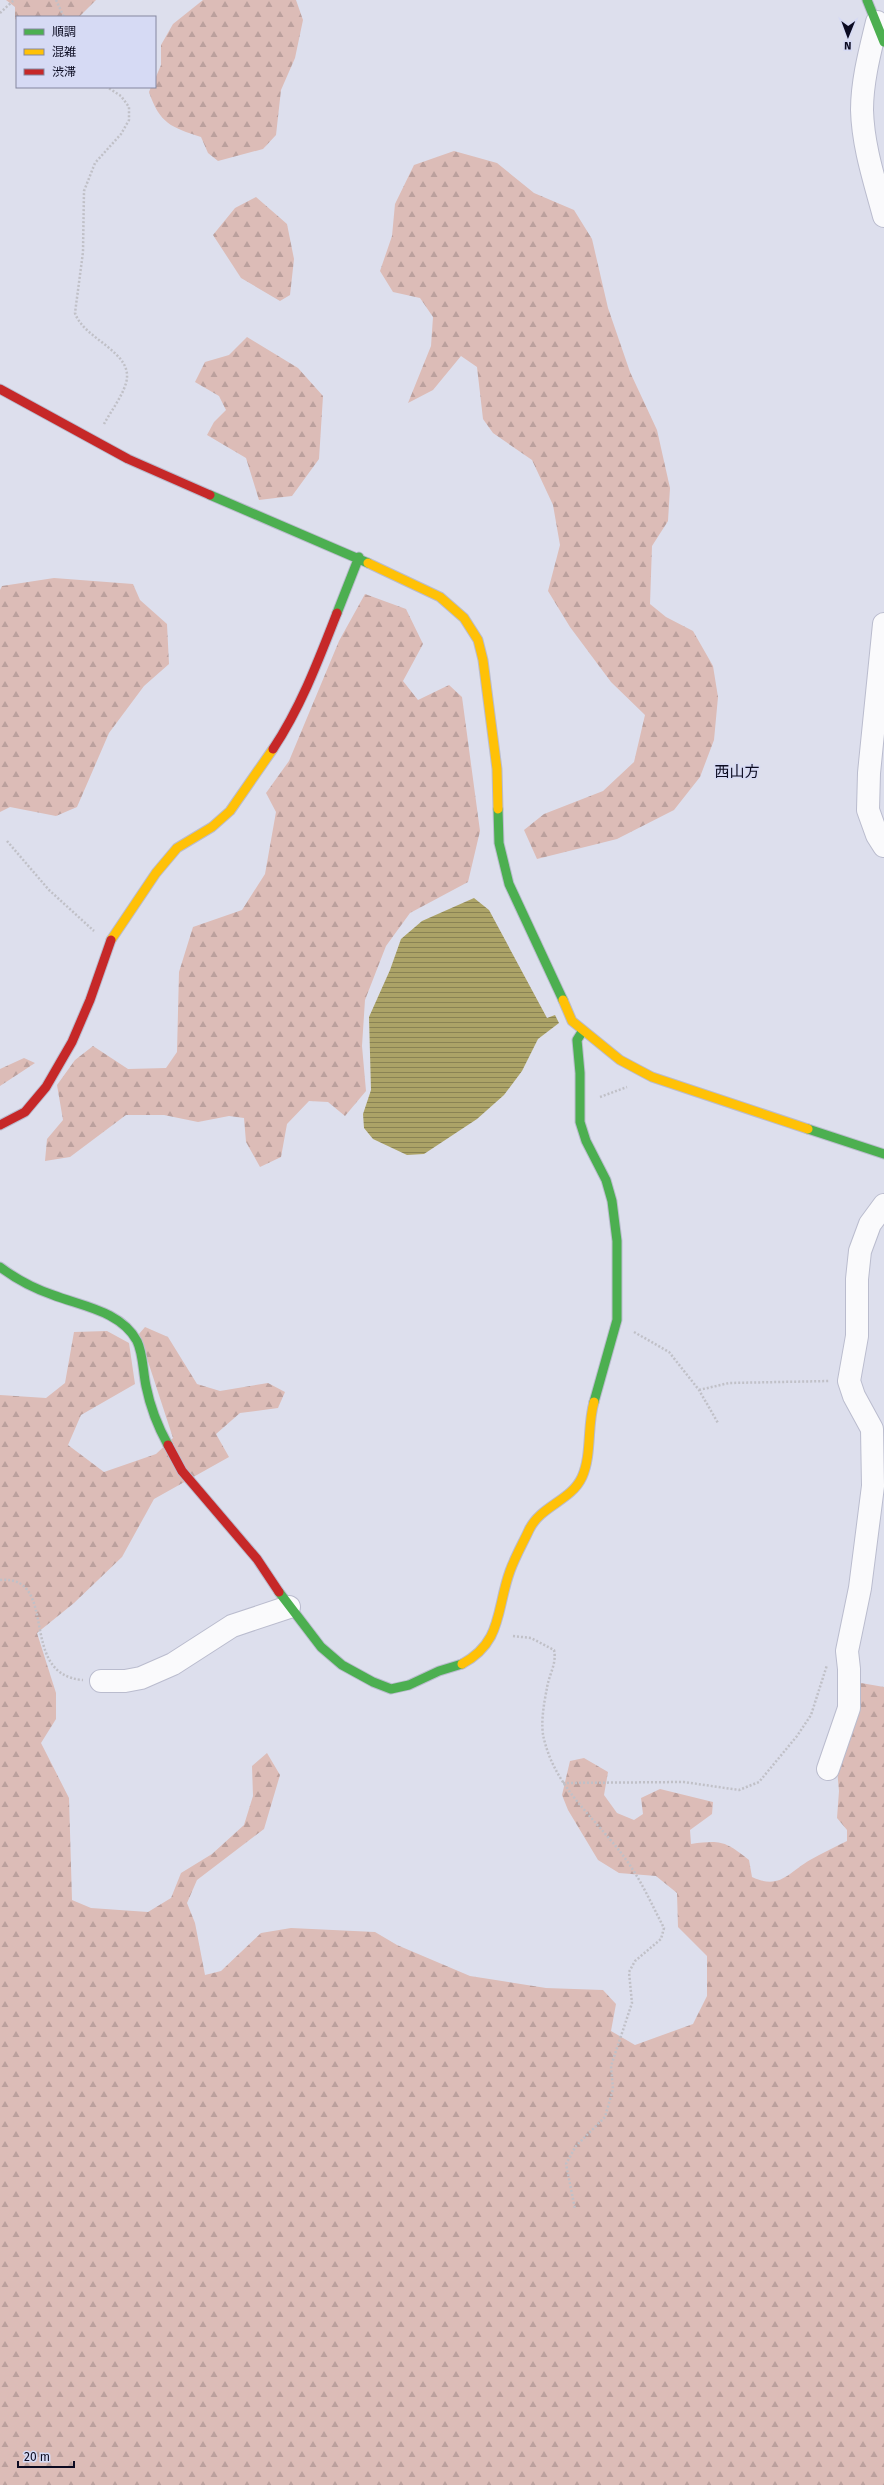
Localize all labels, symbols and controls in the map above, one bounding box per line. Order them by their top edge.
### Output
legend [16,16,156,88]
north arrow [828,16,868,56]
text: 順調 [52,25,76,39]
text: N [844,39,852,52]
text: 混雑 [52,45,76,59]
text: 渋滞 [52,65,76,79]
district label: 西山方 [714,763,760,781]
scale bar [18,2443,74,2469]
text: 20 m [24,2450,50,2464]

